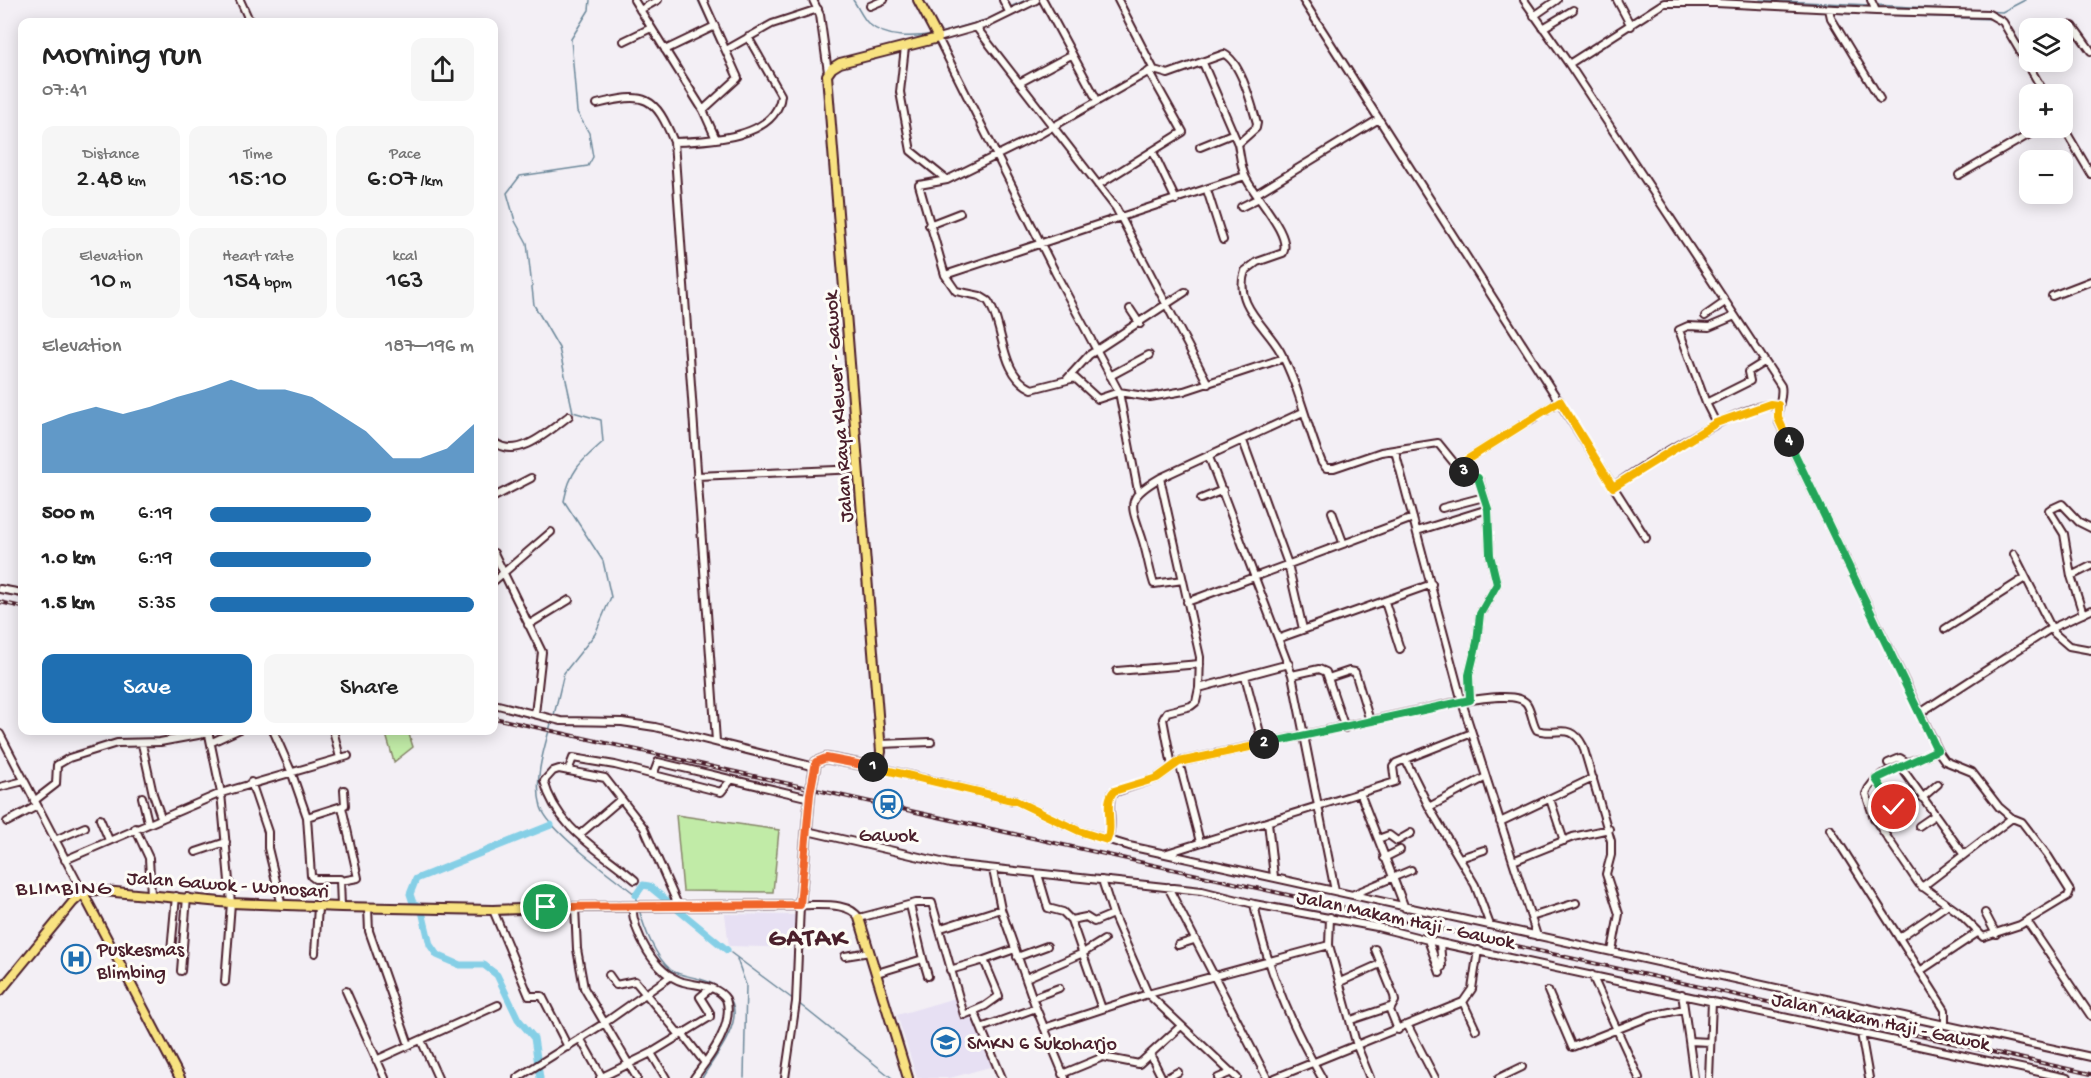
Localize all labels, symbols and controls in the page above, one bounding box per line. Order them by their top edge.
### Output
map controls [2019,18,2073,204]
button: layers [2019,18,2073,72]
text: Morning run [42,38,202,76]
button: share [411,38,474,101]
text: 07:41 [42,80,88,103]
button: + [2019,84,2073,138]
text: Distance [83,146,139,165]
text: Time [243,146,273,165]
text: Pace [389,146,421,165]
button: − [2019,150,2073,204]
text: 2.48 [76,165,124,196]
text: 15:10 [229,165,287,196]
text: 6:07 [367,165,417,196]
text: km [124,173,146,192]
text: /km [417,173,443,192]
text: Elevation [79,248,143,267]
text: Heart rate [222,248,294,267]
text: kcal [393,248,417,267]
text: 10 [91,267,116,298]
text: 154 [224,267,261,298]
text: 163 [386,267,424,298]
text: m [116,275,131,294]
text: bpm [261,275,292,294]
street label: Jalan Raya Klewer - Gawok [821,288,860,523]
text: Elevation [42,336,122,359]
text: 187–196 m [385,336,474,359]
pin: 4 [1774,427,1804,457]
text: 4 [1785,432,1793,451]
pin: 3 [1449,457,1479,487]
text: 3 [1460,462,1468,481]
text: 500 m [42,503,94,526]
text: 6:19 [138,503,173,526]
text: 1.0 km [42,548,96,571]
text: 6:19 [138,548,173,571]
text: 1.5 km [42,593,95,616]
text: 5:35 [138,593,176,616]
button: Save [42,654,252,723]
button: Share [264,654,474,723]
pin: 2 [1249,729,1279,759]
text: 2 [1260,734,1268,753]
pin: 1 [858,752,888,782]
text: 1 [870,757,876,776]
pin [1868,781,1919,832]
station icon: Gawok [872,788,904,820]
icon: check [1877,790,1910,823]
place label: Gawok [859,826,919,849]
street label: Jalan Gawok - Wonosari [126,868,330,905]
district label: BLIMBING [15,877,112,903]
pin [520,881,571,932]
street label: Jalan Makam Haji - Gawok [1294,887,1518,956]
icon: arrive [529,890,562,923]
district label: GATAK [769,925,850,956]
place label: Puskesmas Blimbing [96,940,185,986]
hospital icon: Puskesmas Blimbing [60,943,92,975]
street label: Jalan Makam Haji - Gawok [1769,989,1993,1058]
school or university icon: SMKN 6 Sukoharjo [930,1026,962,1058]
place label: SMKN 6 Sukoharjo [967,1034,1117,1057]

